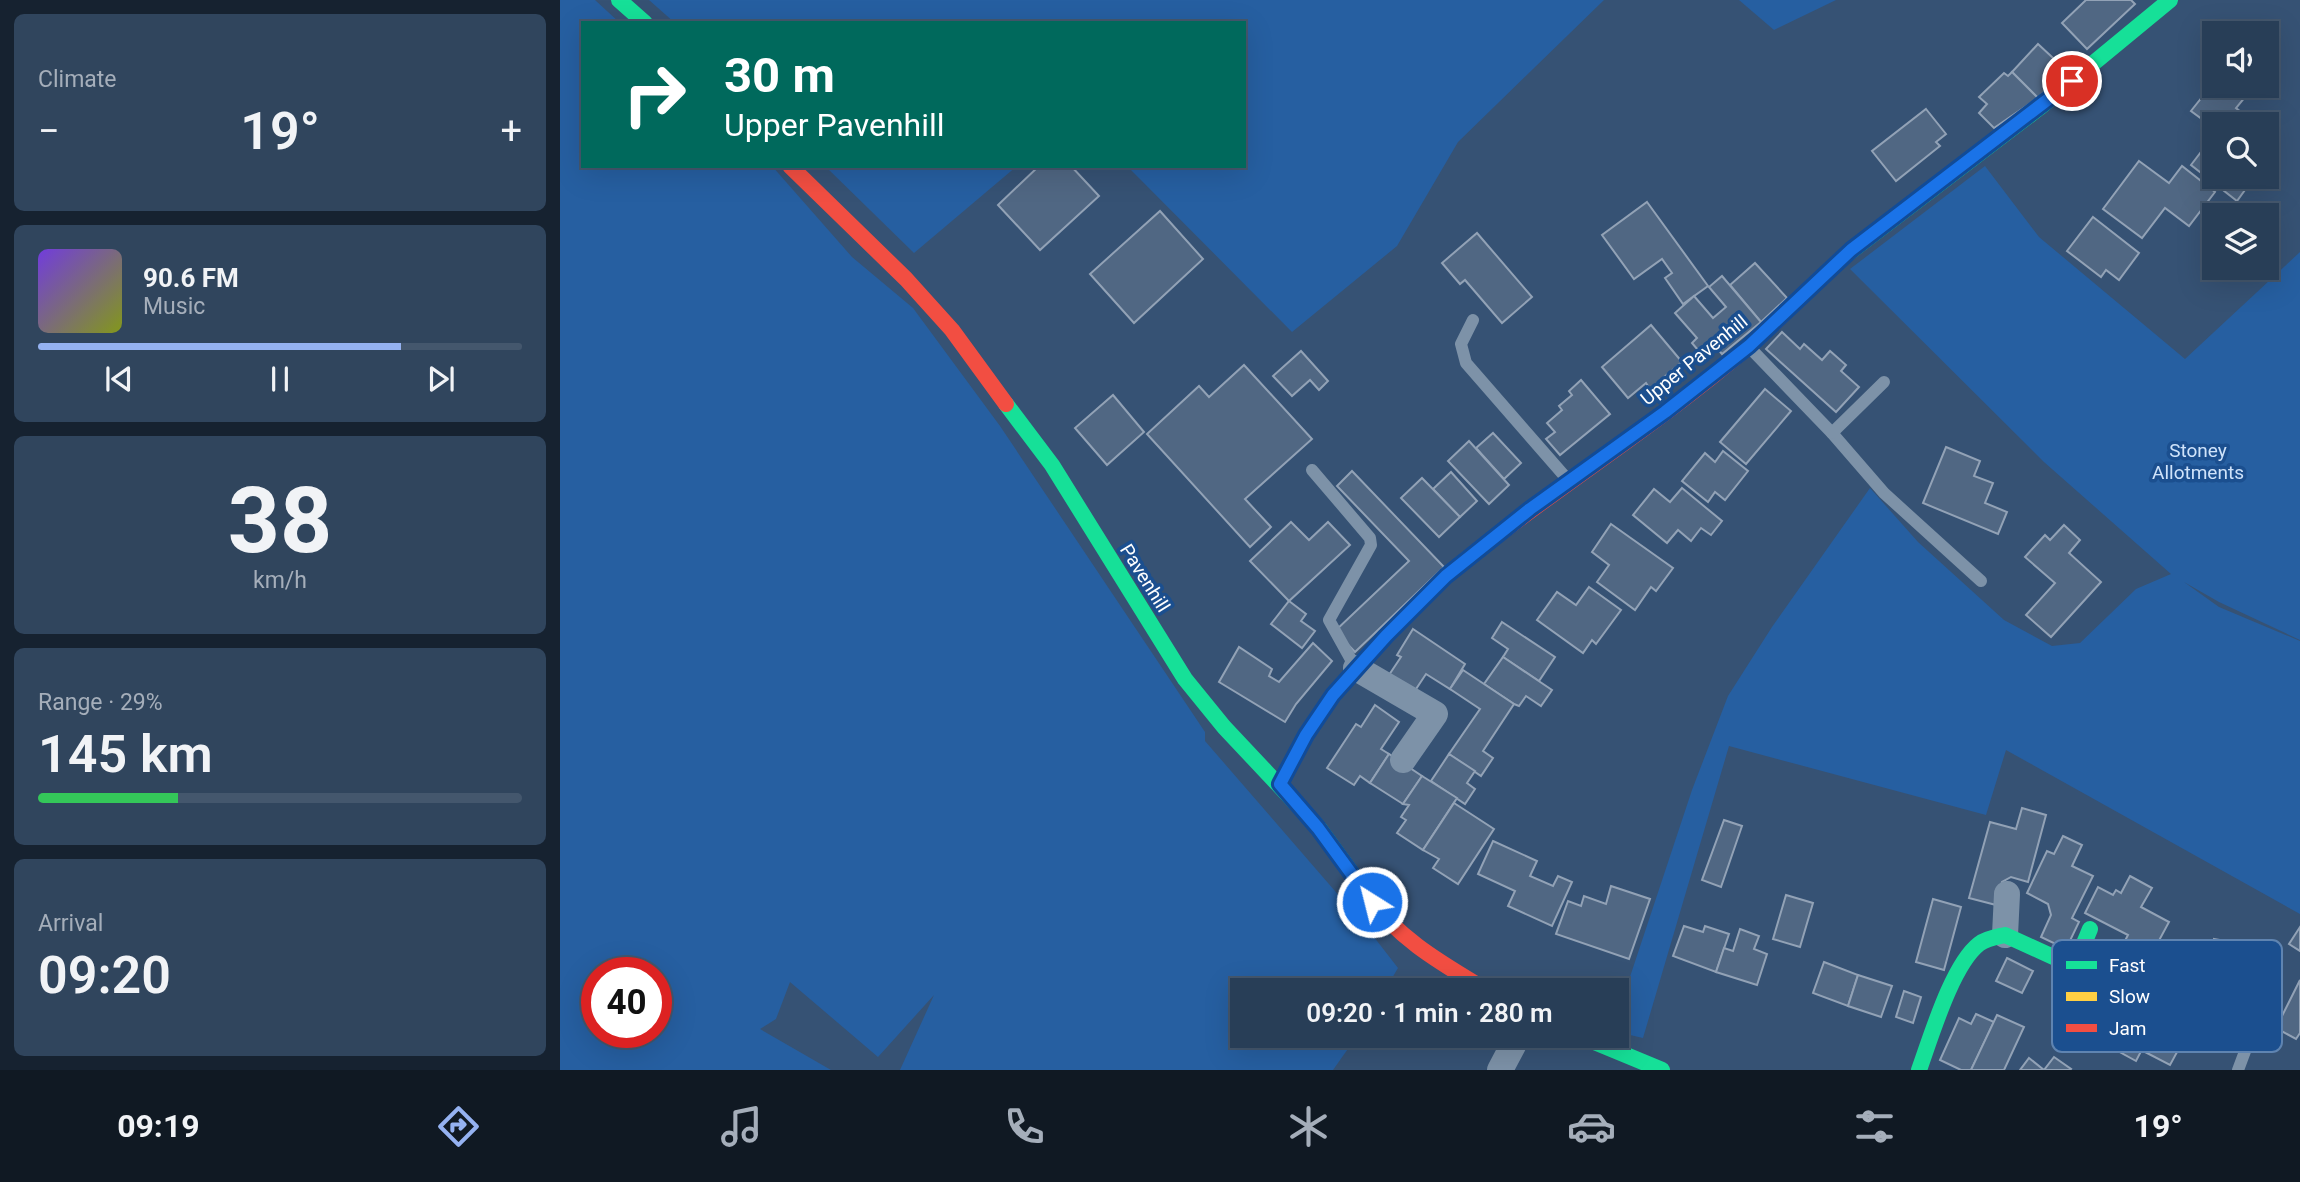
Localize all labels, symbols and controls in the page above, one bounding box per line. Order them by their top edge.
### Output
map controls [2202,21,2279,280]
button: sound [2202,21,2279,98]
text: 30 m [724,47,835,104]
icon: right [609,49,700,140]
pin [2042,51,2102,111]
icon: arrive [2053,62,2091,100]
text: Climate [38,66,117,93]
text: 19° [240,101,320,162]
text: Upper Pavenhill [724,106,945,144]
text: − [38,109,60,153]
text: + [500,109,522,153]
button: search [2202,112,2279,189]
button: layers [2202,203,2279,280]
text: 90.6 FM [143,263,239,293]
text: Music [143,293,205,320]
street label: Upper Pavenhill [1636,310,1752,410]
icon: previous [100,360,138,398]
icon: pause [261,360,299,398]
icon: next [422,360,460,398]
park label: Stoney Allotments [2152,439,2244,484]
text: 38 [228,468,332,574]
street label: Pavenhill [1115,540,1175,616]
text: km/h [253,567,307,594]
text: Range · 29% [38,689,163,716]
text: 145 km [38,724,213,785]
position arrow [1335,865,1409,939]
text: Arrival [38,910,103,937]
legend [2052,940,2282,1052]
text: 09:20 [38,945,171,1006]
text: Fast [2109,954,2146,977]
speed limit sign: 40 [581,957,672,1048]
text: Slow [2109,985,2150,1008]
text: 09:20 · 1 min · 280 m [1306,998,1553,1028]
text: Jam [2109,1017,2146,1040]
icon: directions [434,1102,483,1151]
icon: music [717,1102,766,1151]
icon: phone [1000,1102,1049,1151]
icon: climate [1284,1102,1333,1151]
icon: car [1567,1102,1616,1151]
icon: filters [1850,1102,1899,1151]
text: 09:19 [117,1107,200,1145]
text: 19° [2134,1107,2183,1145]

